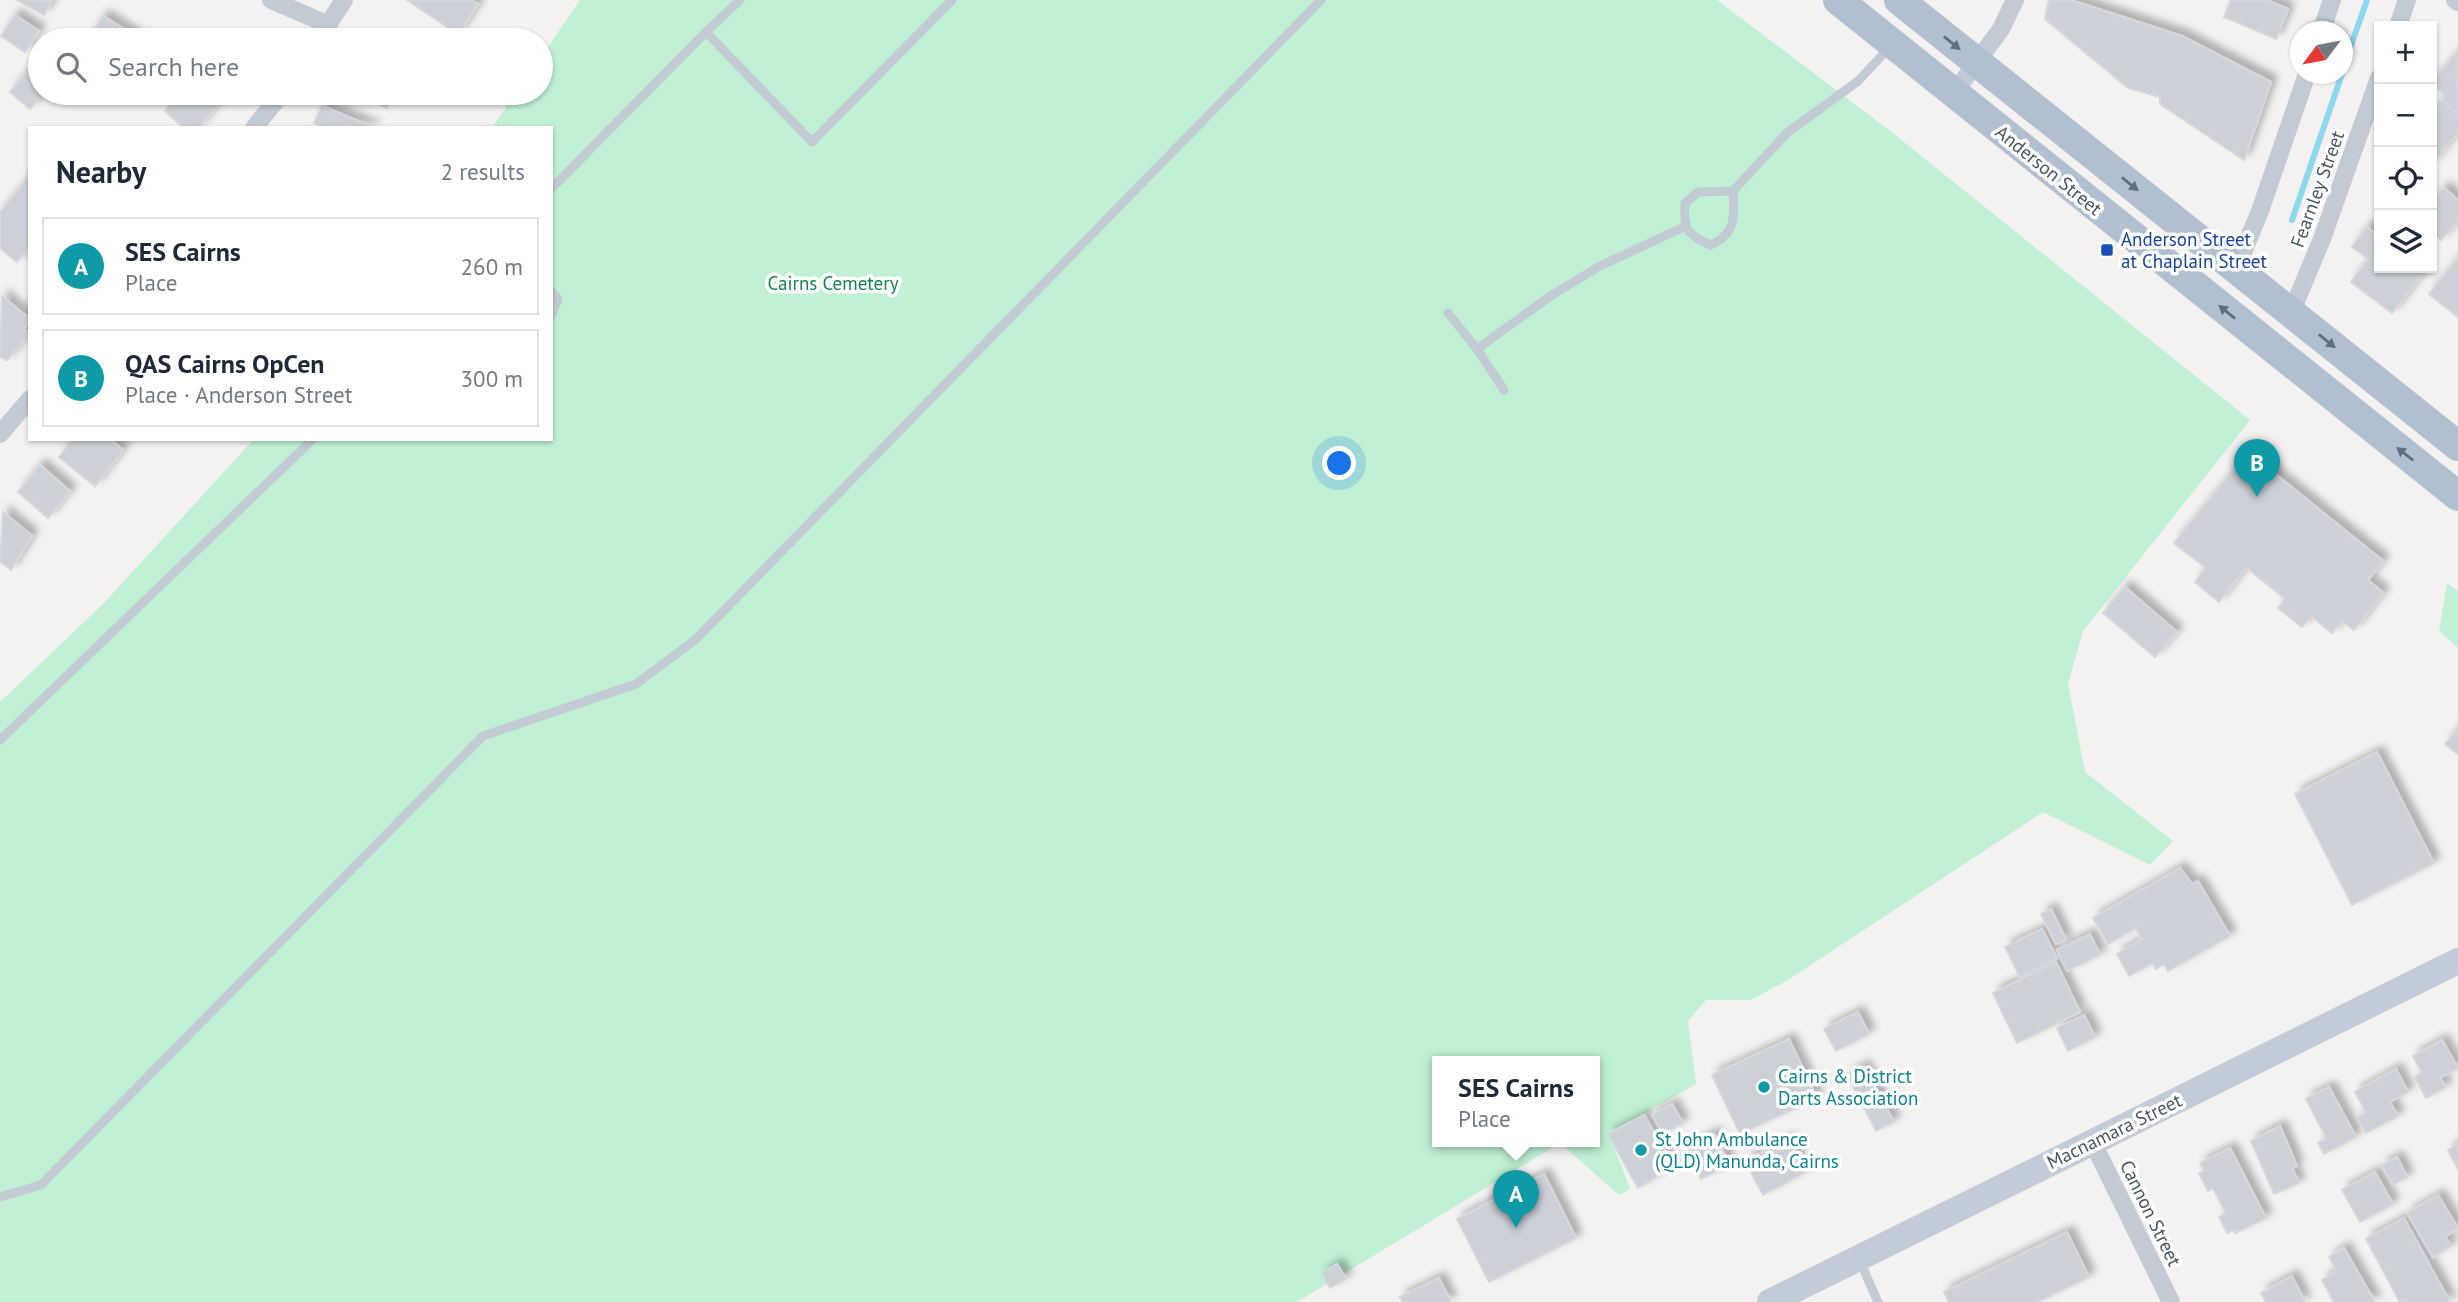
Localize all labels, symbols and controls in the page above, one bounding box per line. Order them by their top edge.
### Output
north arrow [2290,21,2353,84]
map controls [2374,21,2437,273]
button: + [2374,21,2437,84]
search box [28,28,553,105]
one-way arrow [1943,35,1961,49]
icon: search [52,48,90,86]
text: Search here [108,50,239,83]
button: − [2374,84,2437,147]
street label: Anderson Street [1991,120,2108,221]
street label: Fearnley Street [2285,127,2349,251]
button: locate [2374,147,2437,210]
text: Nearby [56,152,146,191]
text: 2 results [441,157,525,186]
one-way arrow [2120,177,2138,192]
button: layers [2374,210,2437,273]
place label: Anderson Street at Chaplain Street [2121,227,2267,273]
text: SES Cairns [125,235,241,268]
marker: Anderson Street at Chaplain Street [2099,242,2115,258]
text: A [74,252,88,281]
text: 260 m [461,252,523,281]
text: Place [125,268,178,297]
park label: Cairns Cemetery [767,271,899,295]
one-way arrow [2218,304,2236,319]
one-way arrow [2318,334,2336,348]
text: QAS Cairns OpCen [125,347,325,380]
text: B [74,364,88,393]
text: 300 m [461,364,523,393]
text: Place · Anderson Street [125,380,353,409]
pin: B [2234,439,2280,497]
your location [1322,446,1356,480]
one-way arrow [2396,446,2414,461]
popup [1432,1056,1600,1147]
place label: Cairns & District Darts Association [1778,1064,1918,1110]
text: SES Cairns [1458,1071,1574,1104]
marker: Cairns & District Darts Association [1756,1079,1772,1095]
street label: Macnamara Street [2043,1088,2186,1174]
text: Place [1458,1104,1511,1133]
place label: St John Ambulance (QLD) Manunda, Cairns [1655,1127,1839,1173]
marker: St John Ambulance (QLD) Manunda, Cairns [1633,1142,1649,1158]
street label: Cannon Street [2115,1156,2187,1270]
pin: A [1493,1170,1539,1228]

